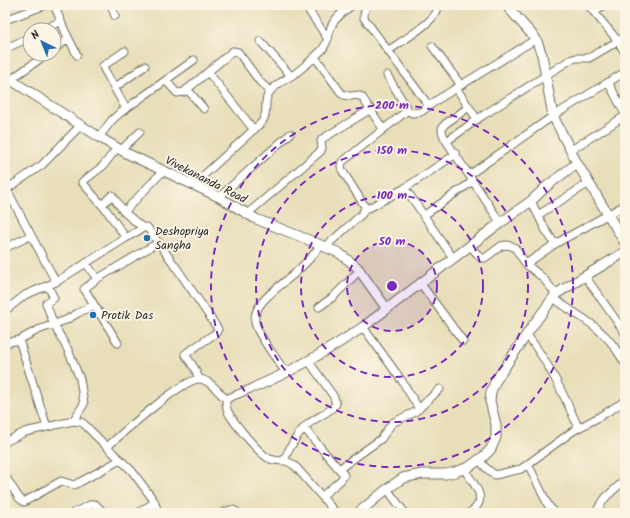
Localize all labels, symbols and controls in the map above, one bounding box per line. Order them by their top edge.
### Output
north arrow [22,22,62,62]
text: N [27,26,45,44]
text: 200 m [375,96,409,115]
text: 150 m [377,141,407,160]
street label: Vivekananda Road [162,151,251,209]
text: 100 m [377,186,407,205]
place label: Deshopriya Sangha [155,222,209,255]
text: 50 m [378,232,406,251]
marker: Deshopriya Sangha [142,233,152,243]
centre of rings [385,279,399,293]
place label: Protik Das [101,306,153,325]
marker: Protik Das [88,310,98,320]

